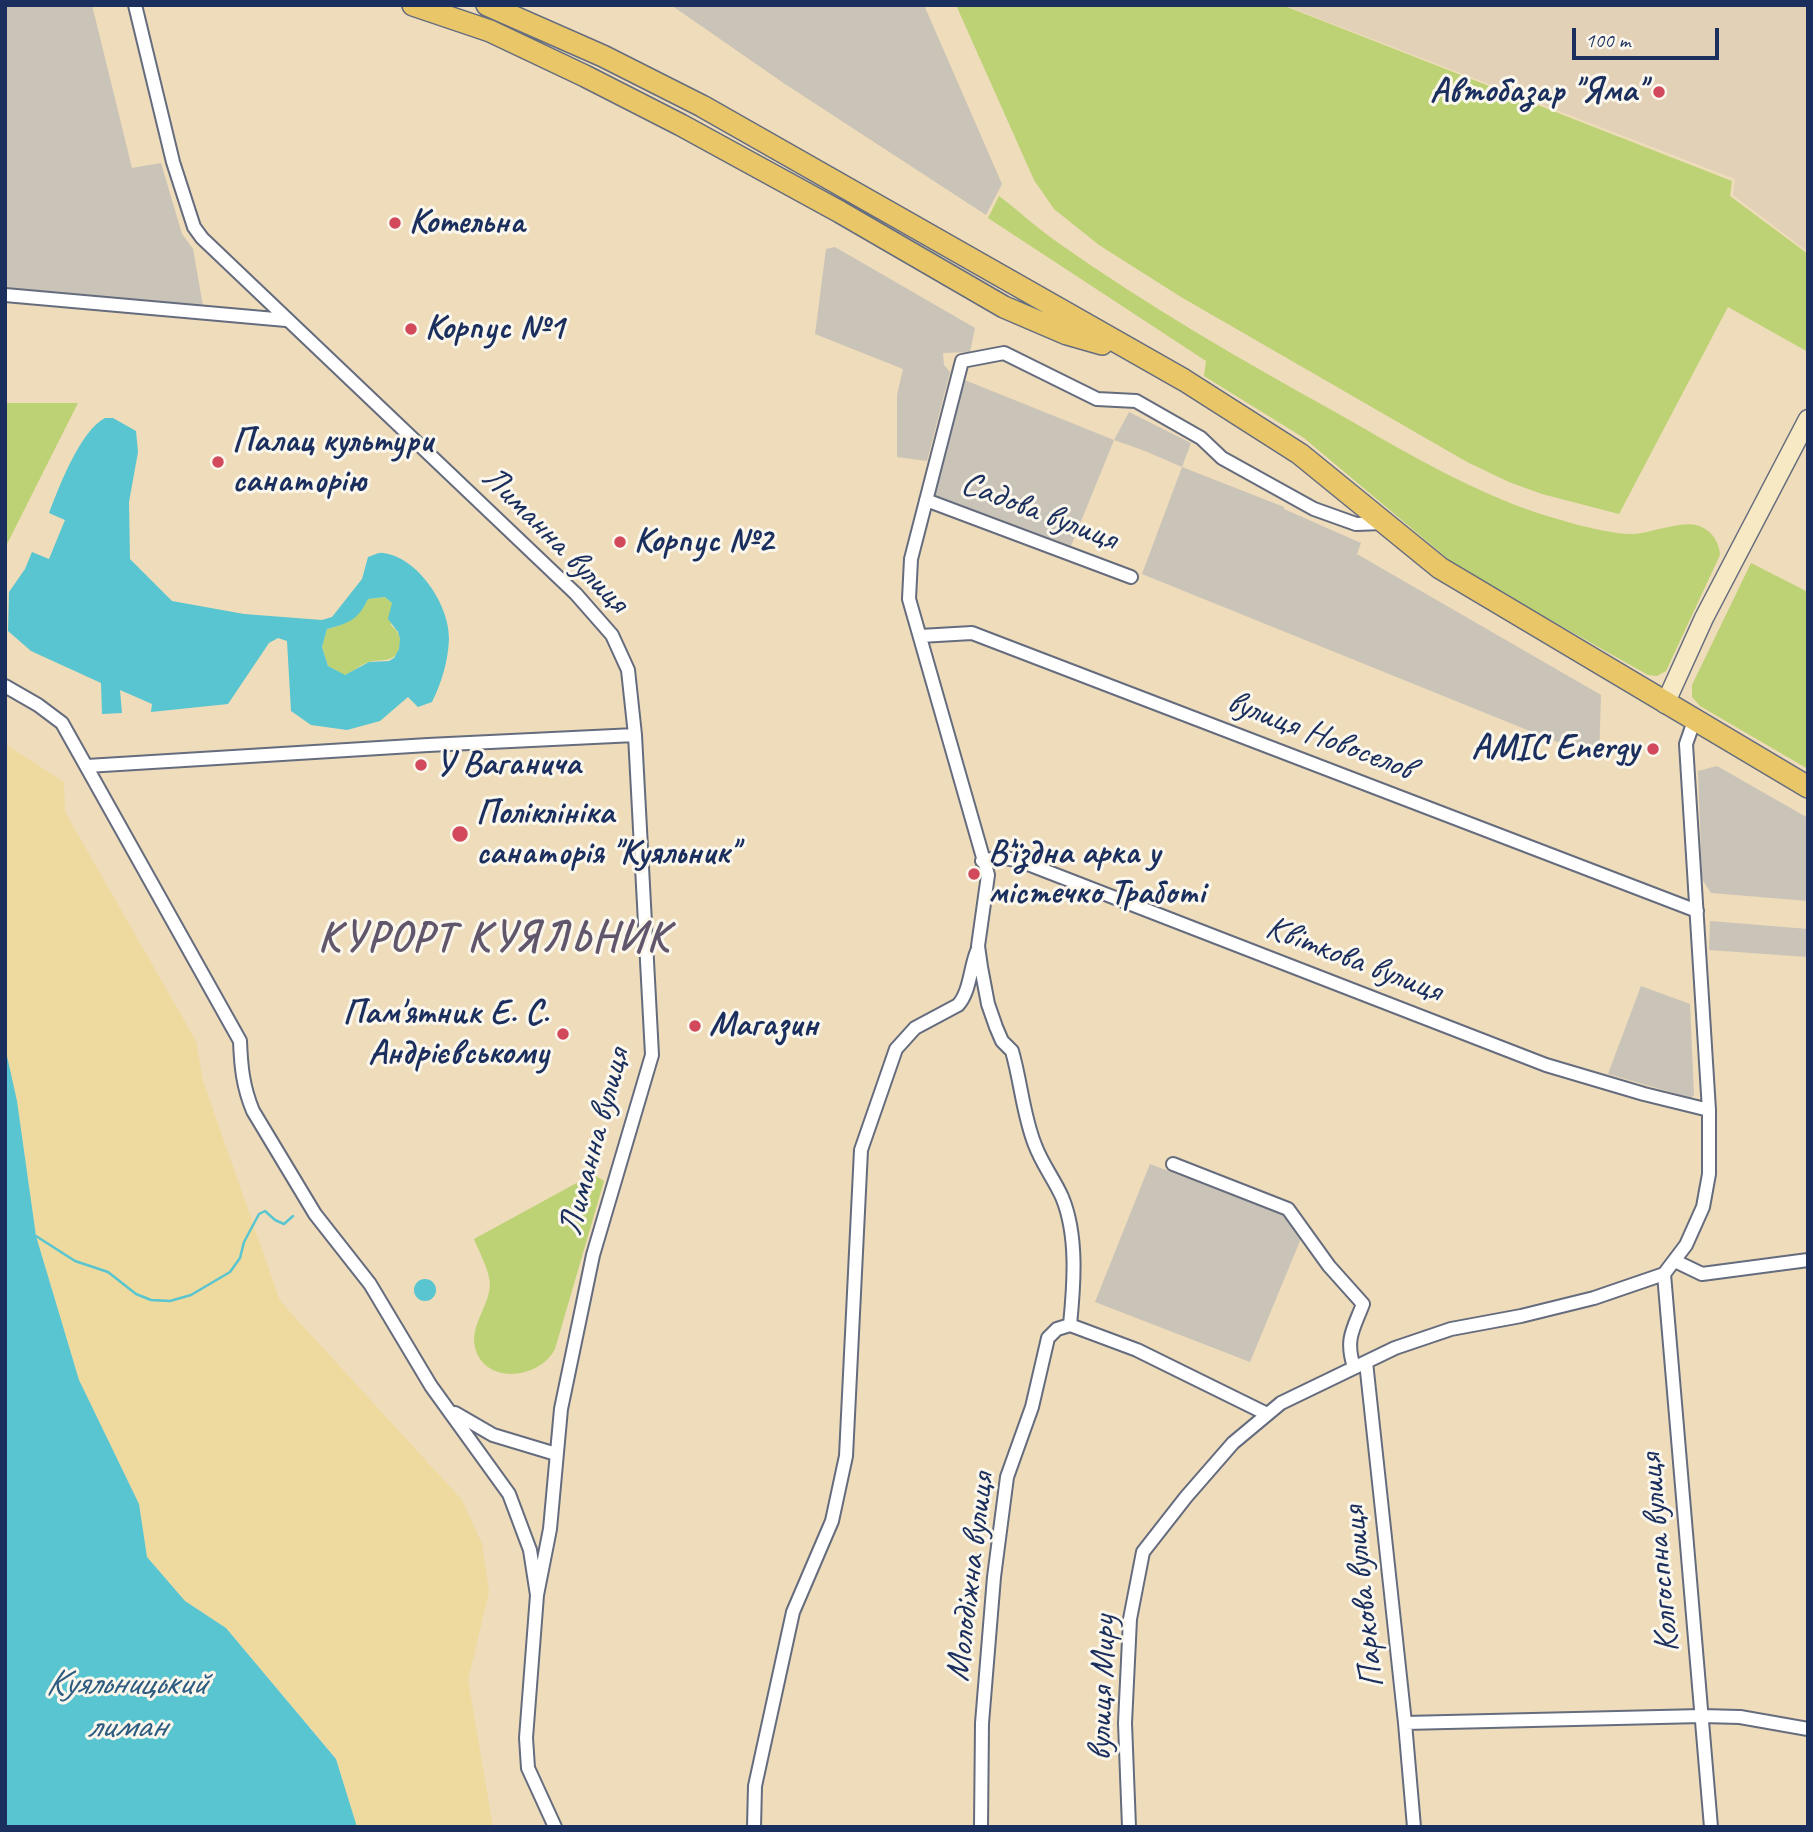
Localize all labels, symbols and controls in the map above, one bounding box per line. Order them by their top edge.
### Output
scale bar [1575,14,1722,58]
text: 100 m [1585,27,1630,53]
place label: Автобазар "Яма" [1430,71,1645,113]
marker: Автобазар "Яма" [1651,84,1667,100]
place label: Котельна [409,202,524,244]
marker: Котельна [387,215,403,231]
place label: Корпус №1 [425,308,564,350]
marker: Корпус №1 [403,321,419,337]
place label: Палац культури санаторію [232,421,433,503]
marker: Палац культури санаторію [210,454,226,470]
street label: Лиманна вулиця [472,457,638,623]
street label: Садова вулиця [955,463,1123,561]
place label: Корпус №2 [634,521,773,563]
marker: Корпус №2 [612,534,628,550]
street label: вулиця Новоселов [1221,681,1419,791]
place label: AMIC Energy [1472,728,1639,770]
marker: AMIC Energy [1645,741,1661,757]
place label: У Ваганича [435,744,580,786]
marker: У Ваганича [413,757,429,773]
place label: Поліклініка санаторія "Куяльник" [476,793,737,875]
marker: Поліклініка санаторія "Куяльник" [450,824,470,844]
place label: В'їздна арка у містечко Тработі [988,833,1205,915]
marker: В'їздна арка у містечко Тработі [966,866,982,882]
street label: Квіткова вулиця [1260,907,1448,1013]
district label: КУРОРТ КУЯЛЬНИК [313,914,675,964]
place label: Пам'ятник Е. С. Андрієвському [343,993,549,1075]
place label: Магазин [709,1005,818,1047]
marker: Магазин [687,1018,703,1034]
marker: Пам'ятник Е. С. Андрієвському [555,1026,571,1042]
street label: Лиманна вулиця [550,1044,640,1240]
street label: Колгоспна вулиця [1630,1452,1690,1654]
street label: Молодіжна вулиця [937,1470,1005,1684]
street label: Паркова вулиця [1334,1504,1394,1690]
street label: вулиця Миру [1079,1615,1127,1761]
water label: Куяльницький лиман [46,1662,206,1749]

